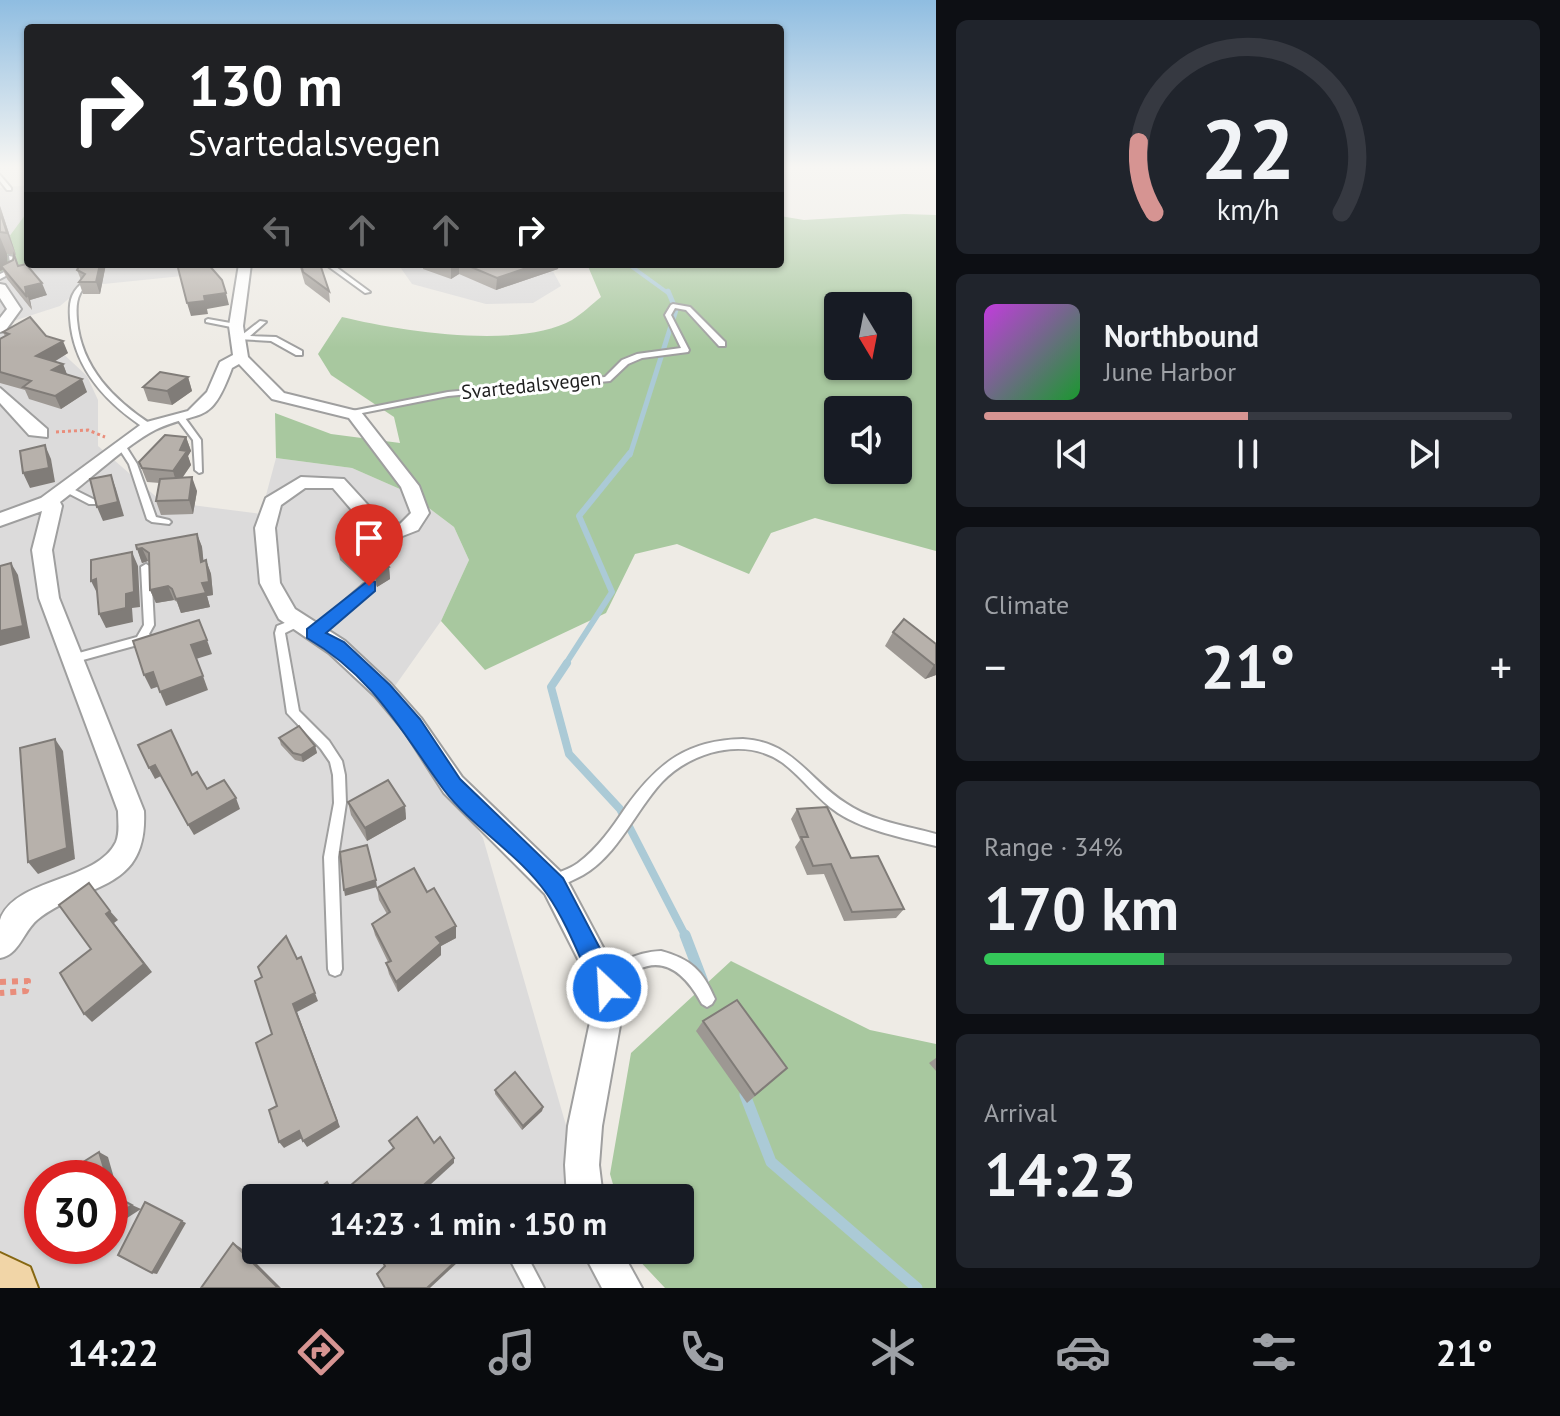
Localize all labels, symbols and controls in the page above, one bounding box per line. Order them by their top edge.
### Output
text: 130 m [188,49,343,121]
icon: right [56,56,160,160]
text: 22 [1201,93,1295,201]
text: Svartedalsvegen [188,119,441,166]
text: km/h [1217,191,1279,228]
icon: left [256,208,300,252]
icon: ahead [340,208,384,252]
icon: ahead [424,208,468,252]
icon: right [508,208,552,252]
north arrow [824,292,912,380]
map controls [824,292,912,484]
text: Northbound [1104,316,1259,355]
text: June Harbor [1104,355,1236,388]
street label: Svartedalsvegen [460,365,602,405]
button: sound [824,396,912,484]
icon: previous [1050,432,1094,476]
icon: pause [1226,432,1270,476]
icon: next [1402,432,1446,476]
pin [335,504,403,586]
icon: arrive [347,516,391,560]
text: Climate [984,588,1069,621]
text: 21° [1201,627,1295,705]
text: − [984,638,1006,695]
text: + [1490,638,1512,695]
text: Range · 34% [984,830,1123,863]
text: 170 km [984,869,1179,947]
position arrow [565,946,649,1030]
text: Arrival [984,1096,1057,1129]
text: 14:23 [984,1135,1136,1213]
speed limit sign: 30 [24,1160,128,1264]
text: 14:23 · 1 min · 150 m [329,1204,607,1243]
icon: directions [293,1324,349,1380]
icon: music [484,1324,540,1380]
icon: phone [674,1324,730,1380]
icon: climate [865,1324,921,1380]
icon: car [1055,1324,1111,1380]
icon: filters [1246,1324,1302,1380]
text: 14:22 [67,1329,159,1376]
text: 21° [1436,1329,1493,1376]

